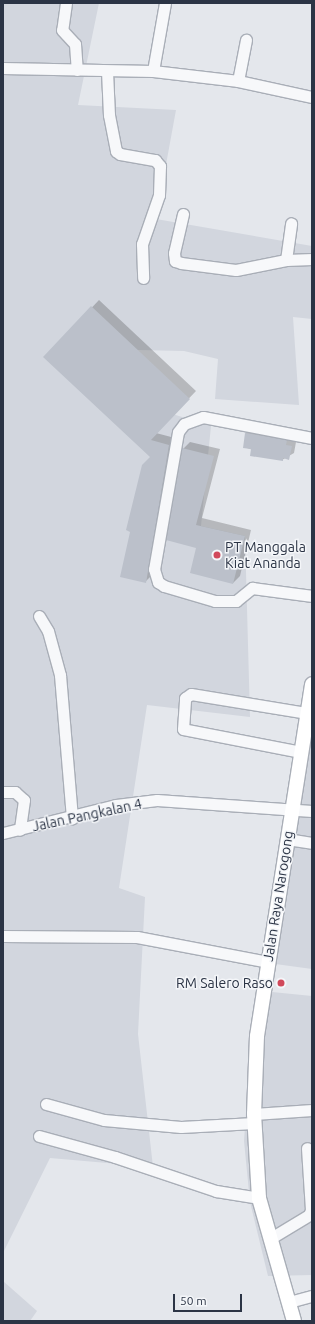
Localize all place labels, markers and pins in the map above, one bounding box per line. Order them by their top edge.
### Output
place label: PT Manggala Kiat Ananda [225,539,306,572]
marker: PT Manggala Kiat Ananda [212,550,222,560]
place label: RM Salero Raso [176,975,273,991]
marker: RM Salero Raso [276,978,286,988]

